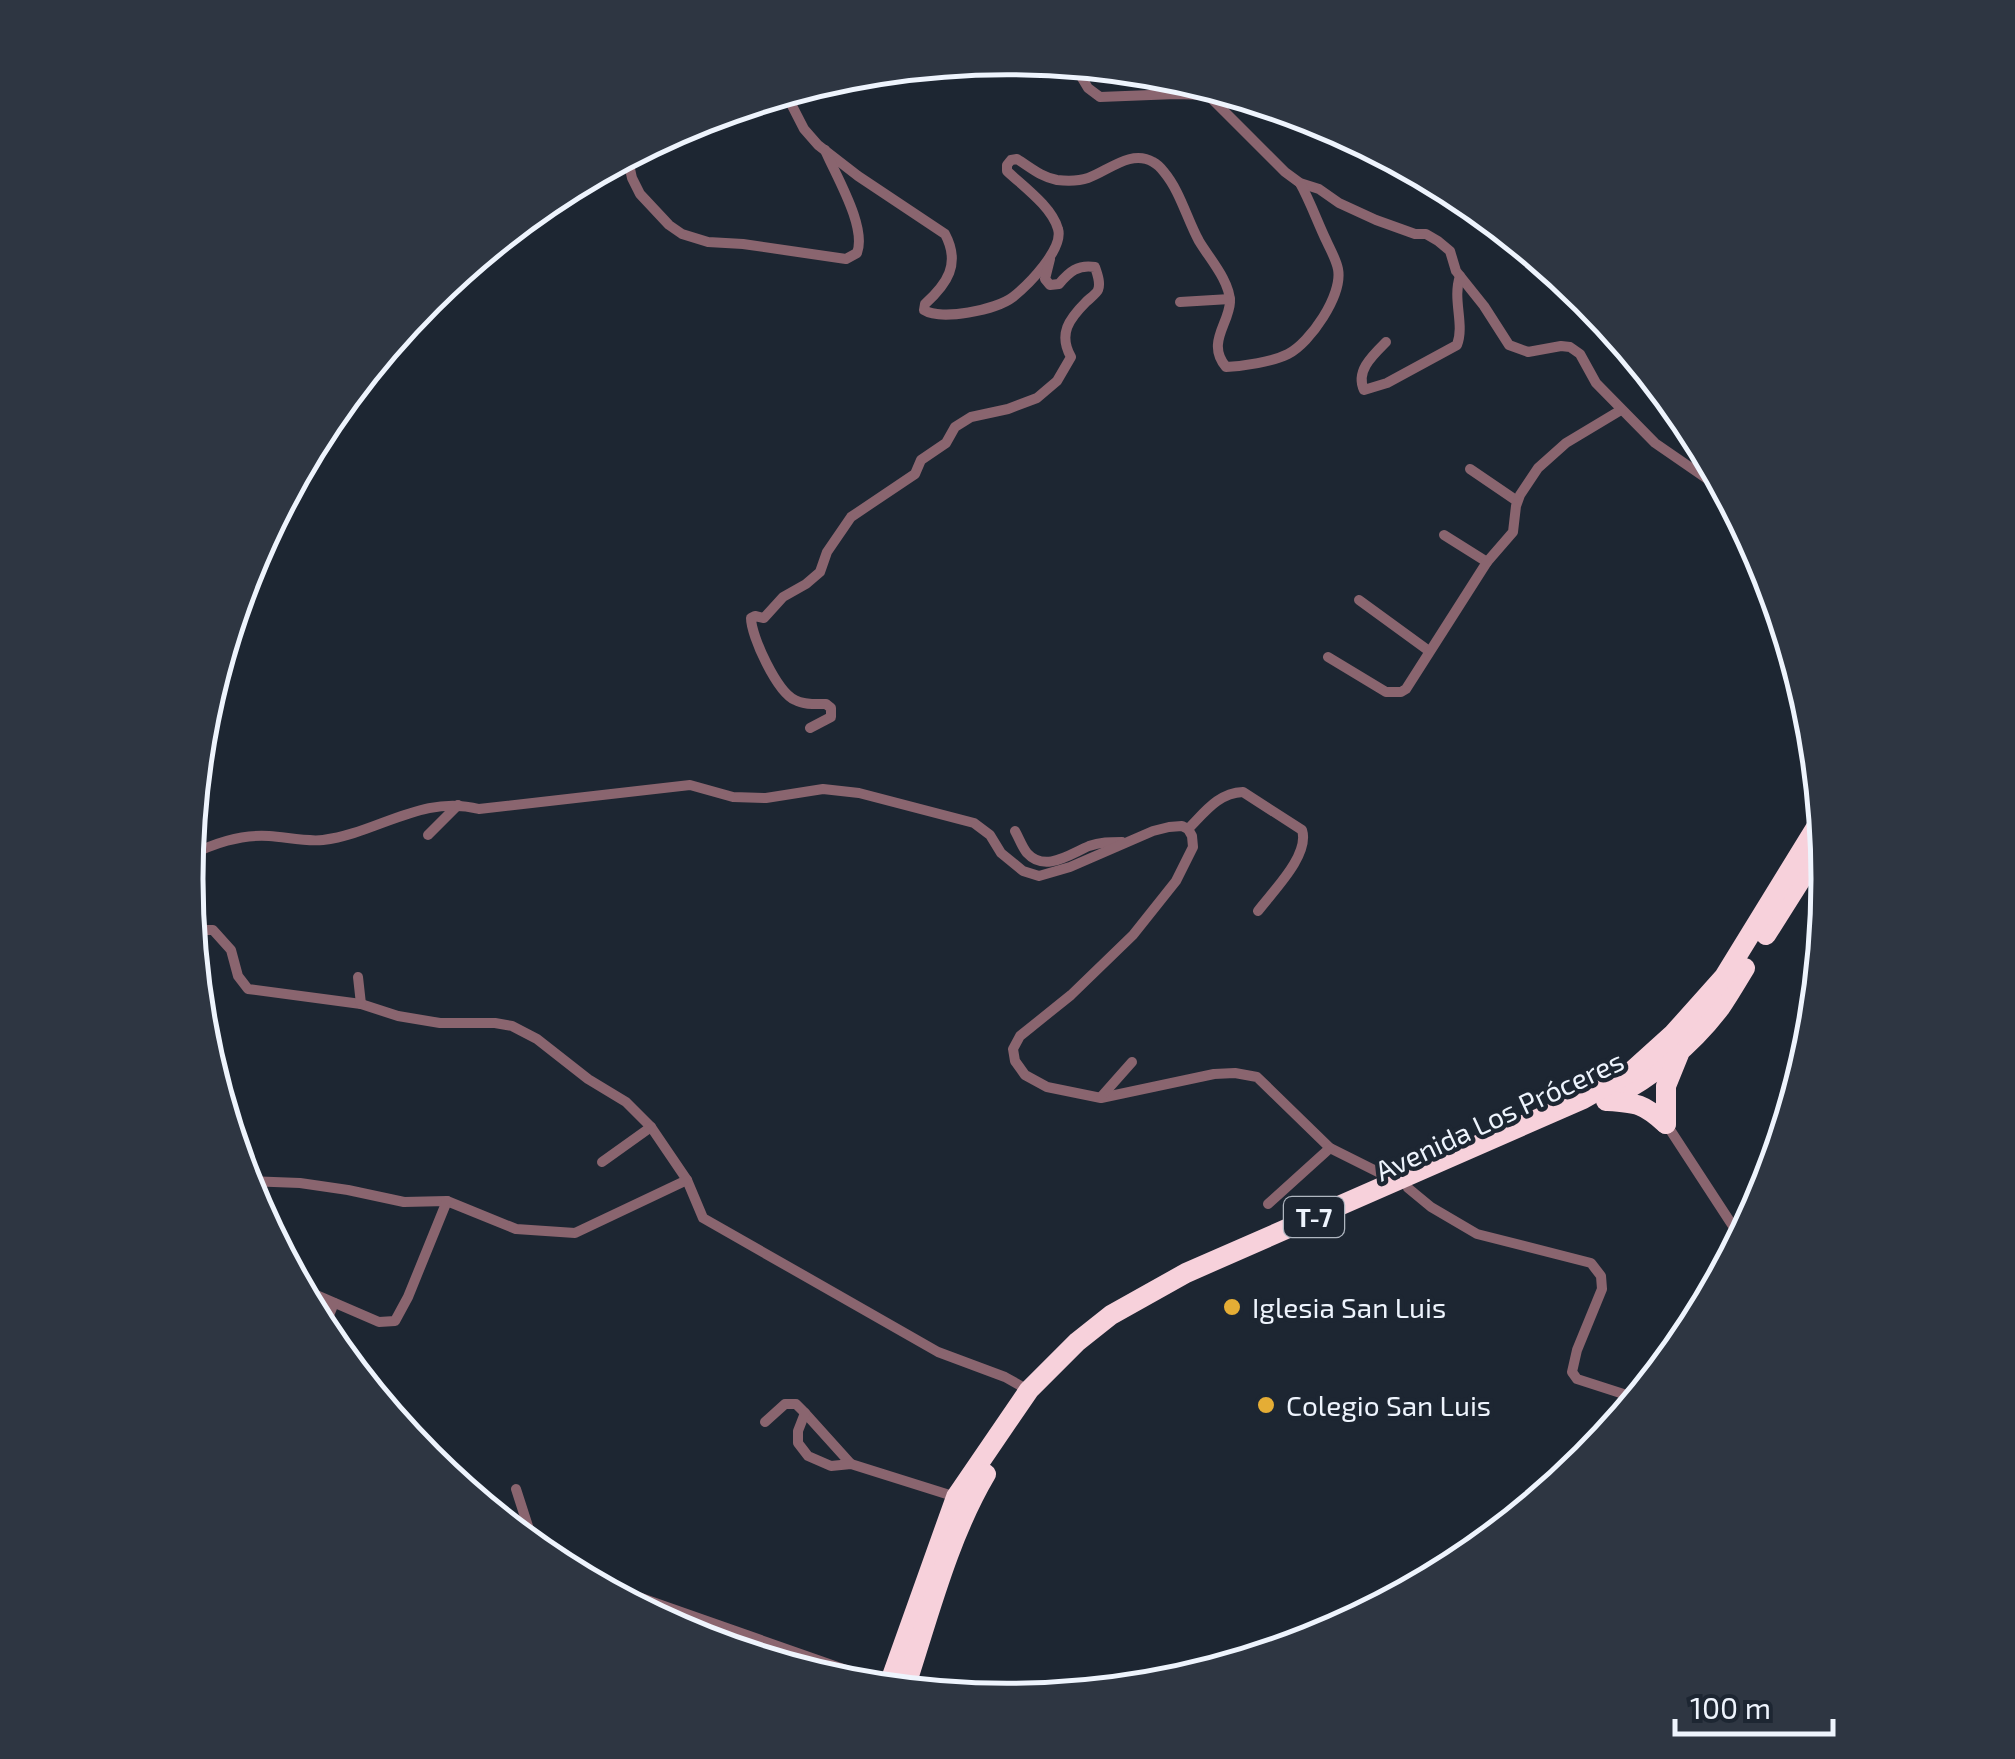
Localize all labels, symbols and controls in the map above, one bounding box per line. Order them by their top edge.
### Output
street label: Avenida Los Próceres [1369,1043,1629,1187]
road number: T-7 [1284,1197,1344,1237]
place label: Iglesia San Luis [1252,1290,1446,1324]
marker: Iglesia San Luis [1221,1296,1243,1318]
place label: Colegio San Luis [1286,1388,1491,1422]
marker: Colegio San Luis [1255,1394,1277,1416]
scale bar [1675,1674,1832,1736]
text: 100 m [1690,1689,1771,1725]

